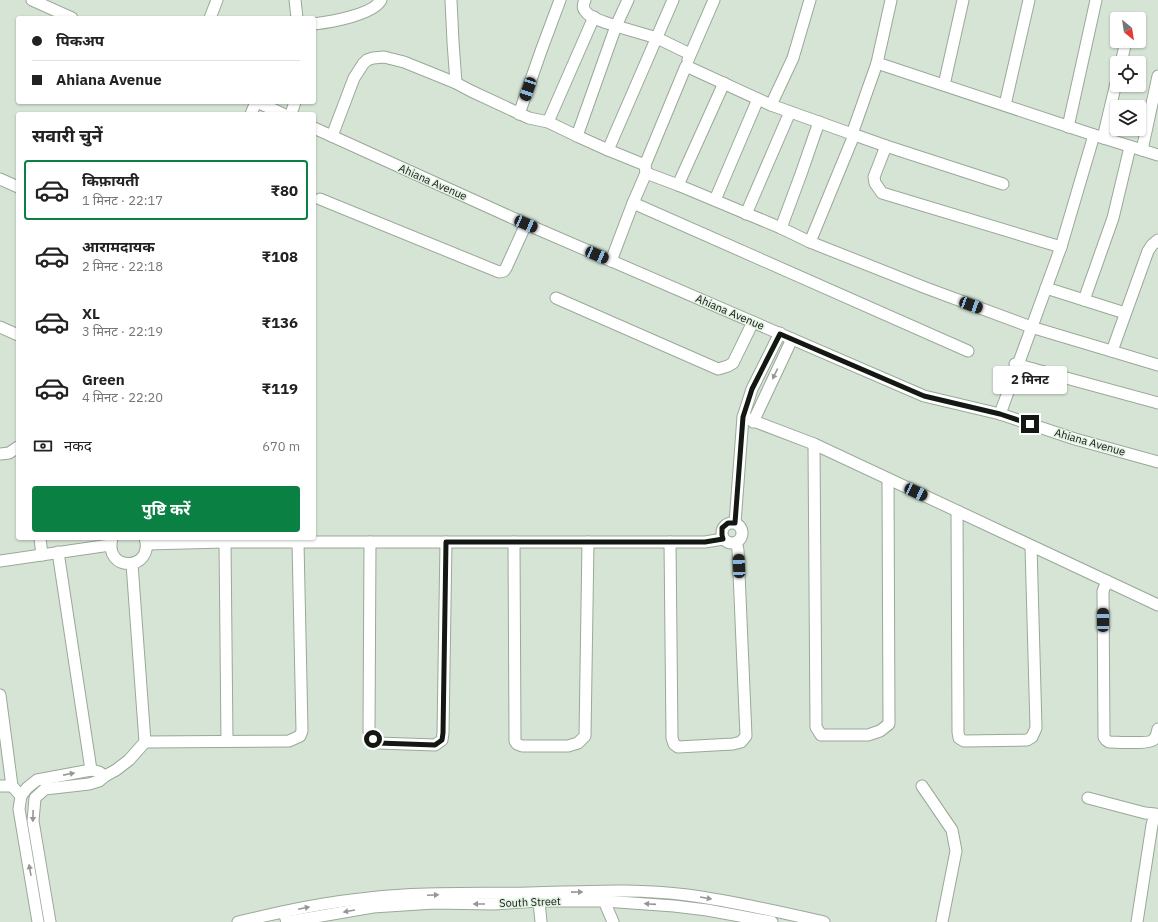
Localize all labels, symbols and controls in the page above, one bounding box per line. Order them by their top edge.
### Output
north arrow [1110,12,1146,48]
map controls [1110,12,1146,136]
text: पिकअप [56,31,104,50]
button: locate [1110,56,1146,92]
text: Ahiana Avenue [56,70,162,89]
car [518,76,538,102]
button: layers [1110,100,1146,136]
text: सवारी चुनें [32,124,102,147]
street label: Ahiana Avenue [397,161,469,203]
text: किफ़ायती [82,171,139,190]
icon: car [34,172,70,208]
text: ₹80 [271,181,298,200]
text: 1 मिनट · 22:17 [82,192,163,209]
car [513,214,539,234]
text: आरामदायक [82,237,155,256]
icon: car [34,238,70,274]
car [584,245,610,265]
text: ₹108 [262,247,298,266]
text: 2 मिनट · 22:18 [82,258,163,275]
street label: Ahiana Avenue [693,291,767,333]
car [958,295,984,315]
icon: car [34,304,70,340]
text: XL [82,304,100,323]
text: ₹136 [262,313,298,332]
text: 3 मिनट · 22:19 [82,323,163,340]
callout: 2 मिनट [993,366,1067,394]
one-way arrow [771,368,778,379]
icon: car [34,370,70,406]
text: Green [82,370,125,389]
text: 2 मिनट [1011,371,1049,388]
text: ₹119 [262,379,298,398]
text: 4 मिनट · 22:20 [82,389,163,406]
route end [1021,415,1039,433]
street label: Ahiana Avenue [1053,425,1127,459]
icon: cash [32,435,54,457]
text: नकद [64,436,92,455]
text: 670 m [262,438,300,455]
car [903,481,929,503]
button: पुष्टि करें [32,486,300,532]
car [733,554,745,578]
car [1097,608,1109,632]
route start [364,730,382,748]
one-way arrow [63,771,75,777]
one-way arrow [30,810,37,822]
one-way arrow [26,864,32,876]
one-way arrow [571,889,584,895]
one-way arrow [427,891,439,898]
street label: South Street [499,894,561,910]
one-way arrow [700,896,712,902]
one-way arrow [472,901,485,907]
one-way arrow [644,901,656,908]
one-way arrow [297,904,310,910]
one-way arrow [343,909,355,915]

